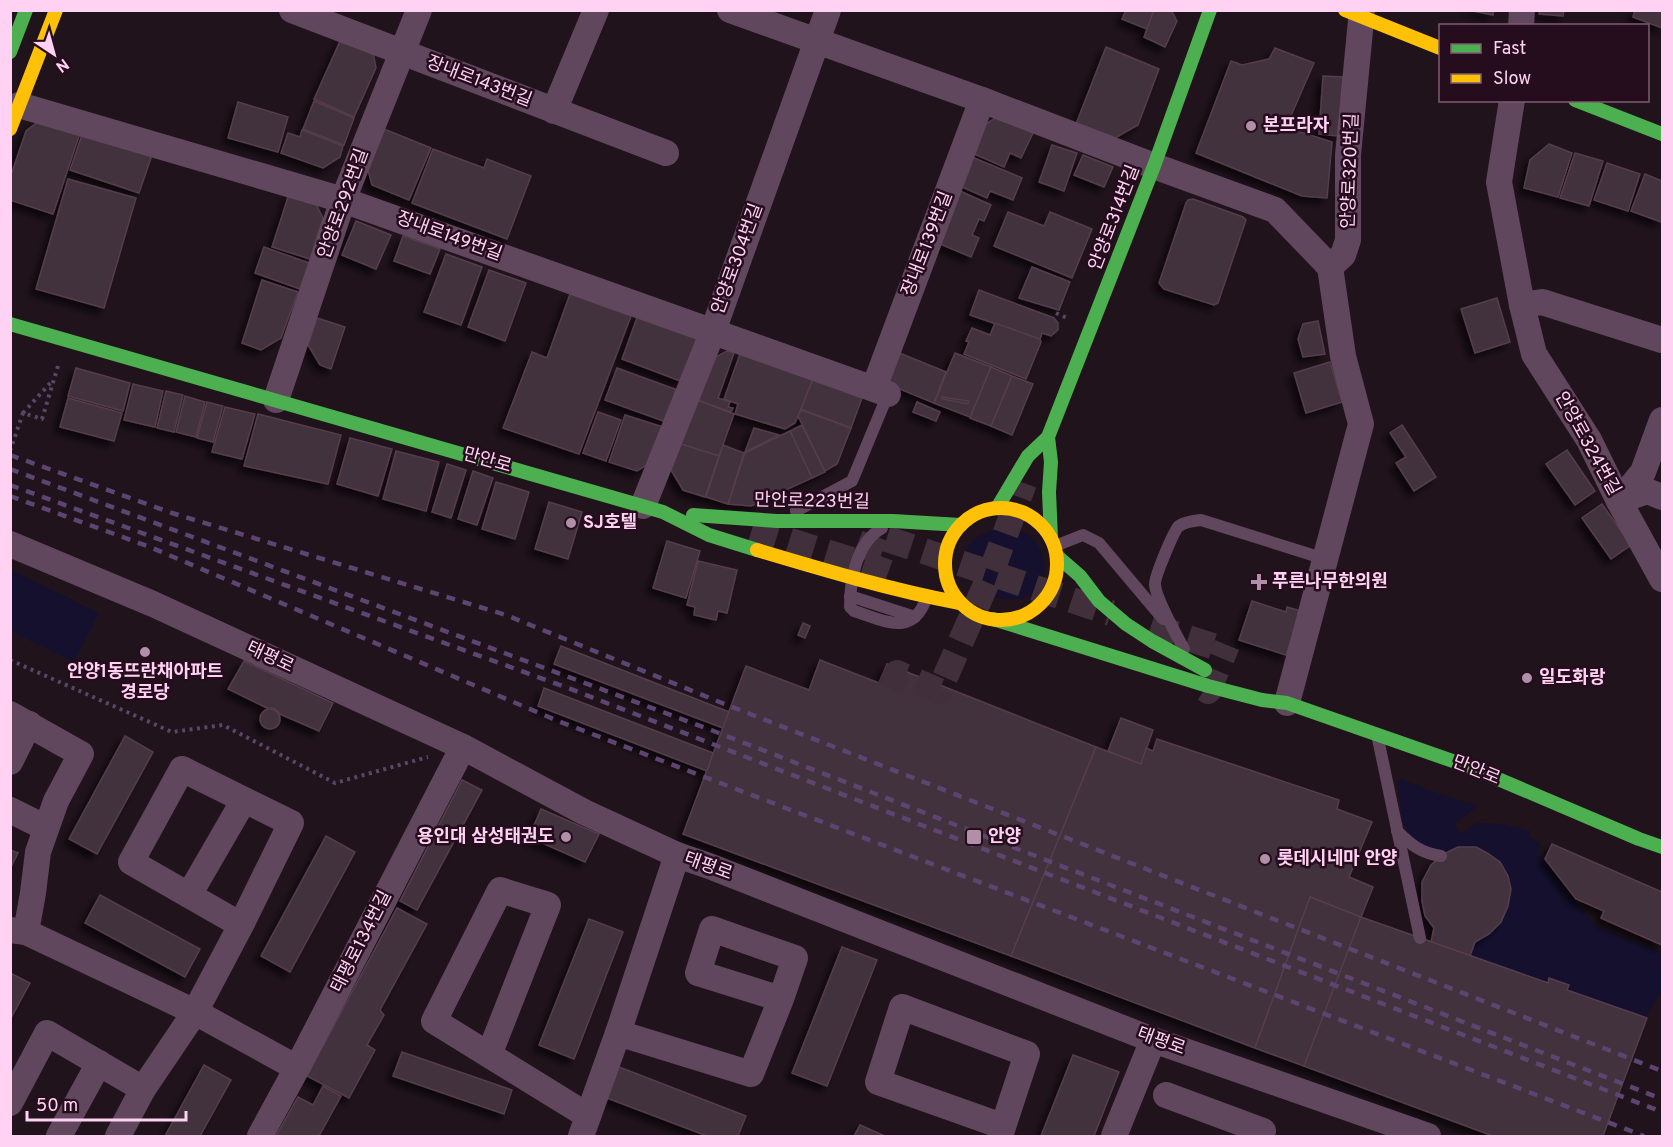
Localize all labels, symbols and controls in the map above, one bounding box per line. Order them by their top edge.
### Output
north arrow [24,24,84,84]
legend [1439,24,1649,102]
text: Fast [1493,38,1526,61]
street label: 장내로143번길 [423,51,535,113]
text: N [51,53,72,76]
text: Slow [1493,68,1531,91]
street label: 안양로320번길 [1337,113,1365,229]
place label: 본프라자 [1263,115,1330,138]
marker: 본프라자 [1244,119,1258,133]
street label: 안양로292번길 [313,146,375,262]
street label: 안양로314번길 [1084,162,1146,274]
street label: 장내로139번길 [897,188,959,300]
street label: 안양로304번길 [707,200,769,318]
street label: 장내로149번길 [393,207,505,267]
street label: 안양로324번길 [1549,388,1625,500]
street label: 만안로 [460,443,514,479]
street label: 만안로223번길 [754,489,870,515]
place label: SJ호텔 [583,512,637,535]
marker: SJ호텔 [564,516,578,530]
place label: 푸른나무한의원 [1272,571,1388,594]
marker: 푸른나무한의원 [1250,573,1268,591]
street label: 태평로 [243,637,297,679]
marker: 안양1동뜨란채아파트 경로당 [138,645,152,659]
place label: 안양1동뜨란채아파트 경로당 [67,661,223,705]
place label: 일도화랑 [1539,667,1606,690]
marker: 일도화랑 [1520,671,1534,685]
street label: 만안로 [1449,751,1503,791]
place label: 용인대 삼성태권도 [417,826,554,849]
place label: 안양 [988,826,1021,849]
marker: 안양 [965,828,983,846]
marker: 용인대 삼성태권도 [559,830,573,844]
street label: 태평로 [681,848,735,886]
place label: 롯데시네마 안양 [1277,848,1397,871]
marker: 롯데시네마 안양 [1258,852,1272,866]
street label: 태평로134번길 [326,887,398,997]
street label: 태평로 [1134,1023,1188,1061]
scale bar [27,1084,186,1122]
text: 50 m [36,1095,78,1118]

